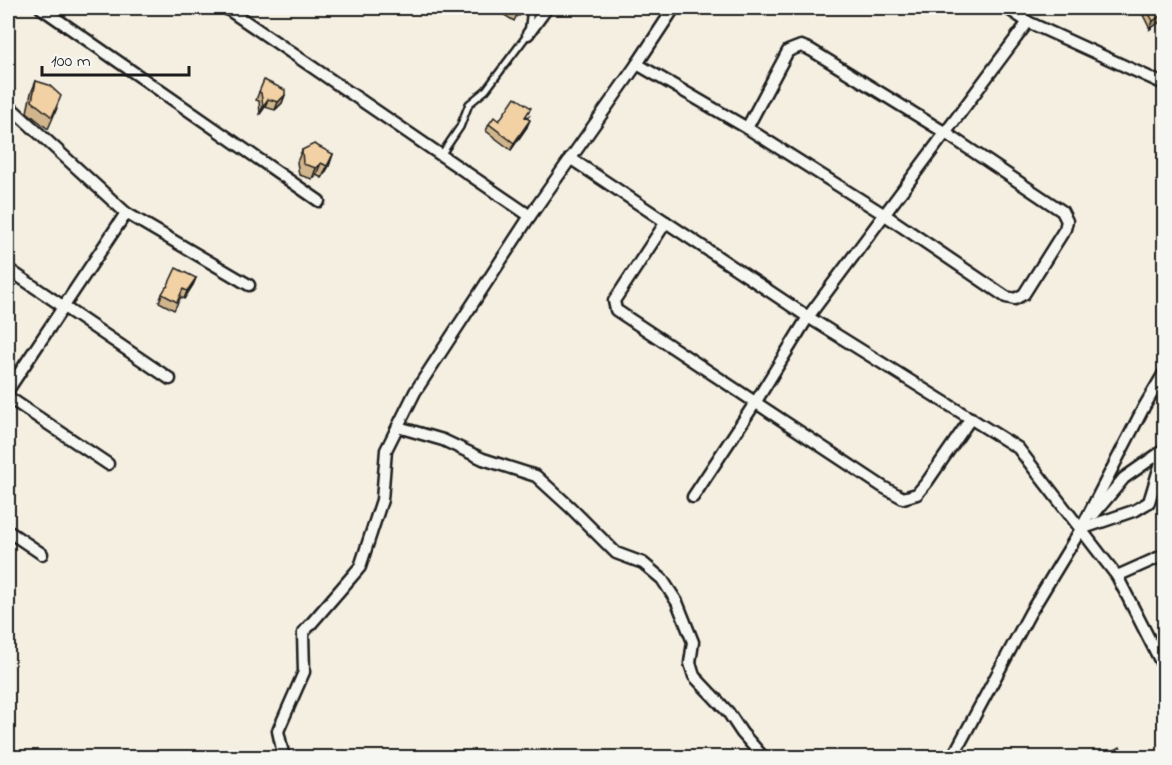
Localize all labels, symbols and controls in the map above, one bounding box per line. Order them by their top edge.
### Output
scale bar [42,39,189,77]
text: 100 m [51,49,91,75]

